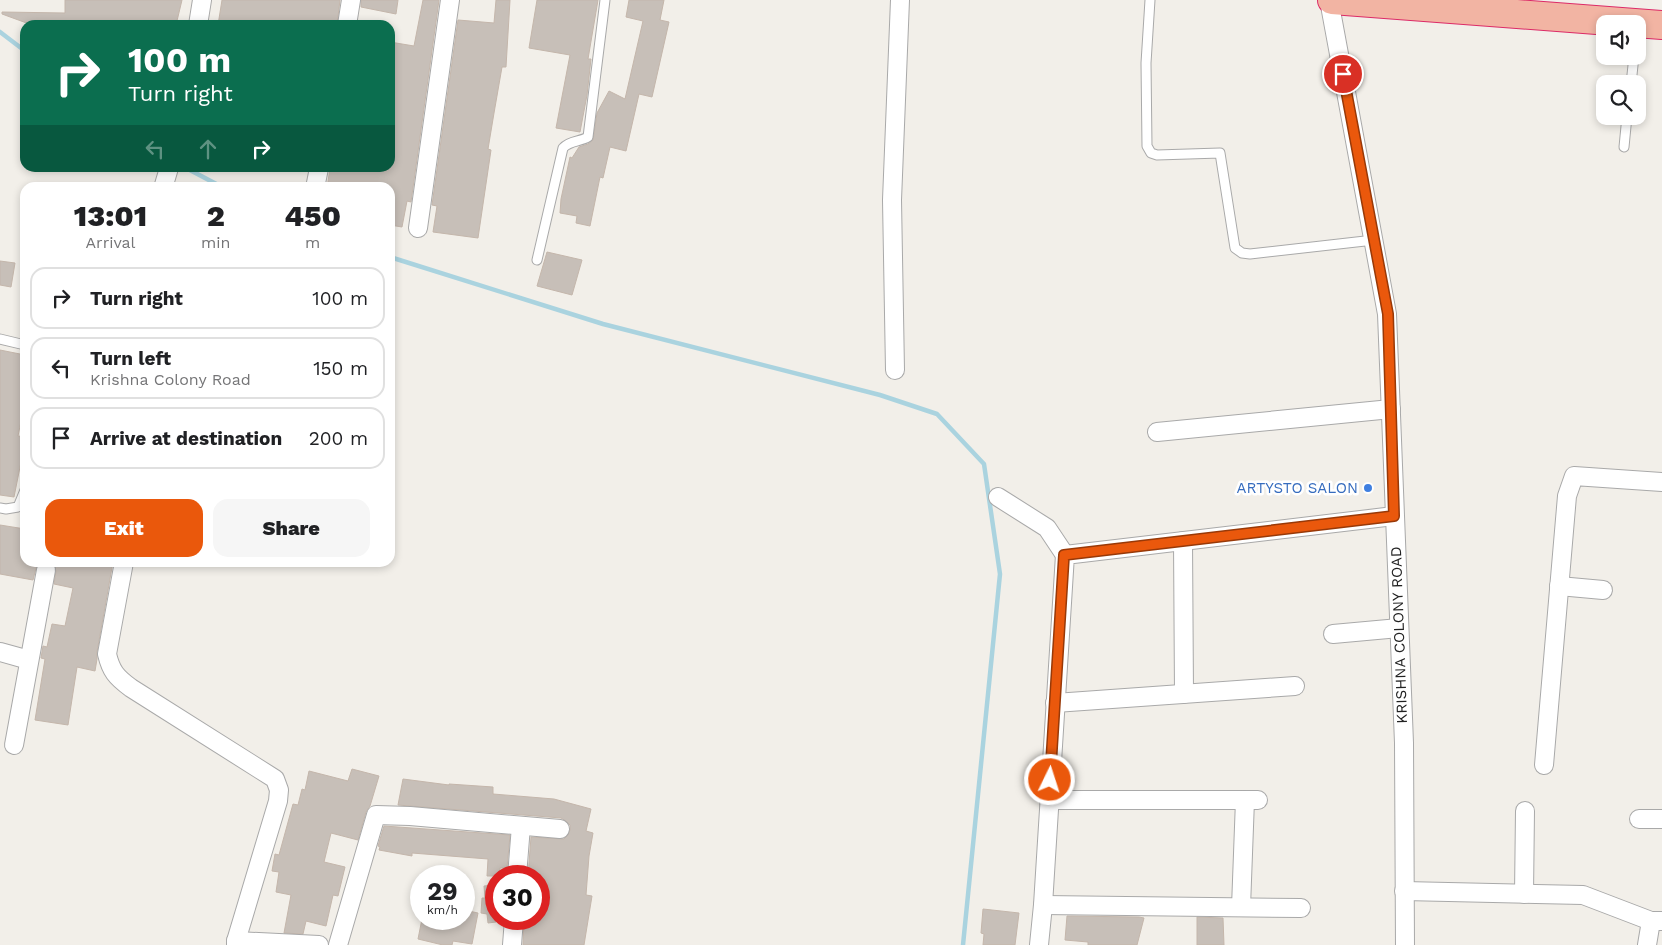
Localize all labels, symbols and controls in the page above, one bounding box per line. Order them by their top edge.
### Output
map controls [1596,15,1646,125]
button: sound [1596,15,1646,65]
text: 100 m [128,39,231,81]
icon: right [45,40,110,105]
pin [1322,53,1364,95]
icon: arrive [1329,60,1357,88]
button: search [1596,75,1646,125]
text: Turn right [128,81,233,106]
icon: left [141,135,169,163]
icon: ahead [194,135,222,163]
icon: right [247,135,275,163]
text: 13:01 [74,198,147,233]
text: 2 [207,198,225,233]
text: 450 [284,198,341,233]
text: Arrival [86,233,135,252]
text: min [201,233,230,252]
text: m [305,233,320,252]
icon: right [47,284,75,312]
text: Turn right [90,287,183,310]
text: 100 m [312,287,368,310]
text: Turn left [90,347,171,370]
icon: left [47,354,75,382]
text: 150 m [313,357,368,380]
text: Krishna Colony Road [90,370,251,389]
icon: arrive [47,424,75,452]
text: Arrive at destination [90,427,282,450]
text: 200 m [309,427,368,450]
place label: ARTYSTO SALON [1237,479,1358,497]
marker: ARTYSTO SALON [1362,482,1374,494]
button: Exit [45,499,203,557]
button: Share [213,499,370,557]
street label: KRISHNA COLONY ROAD [1387,546,1411,724]
position arrow [1023,753,1075,805]
speed limit sign: 30 [485,865,550,930]
text: 29 [427,877,458,906]
text: km/h [427,903,458,917]

